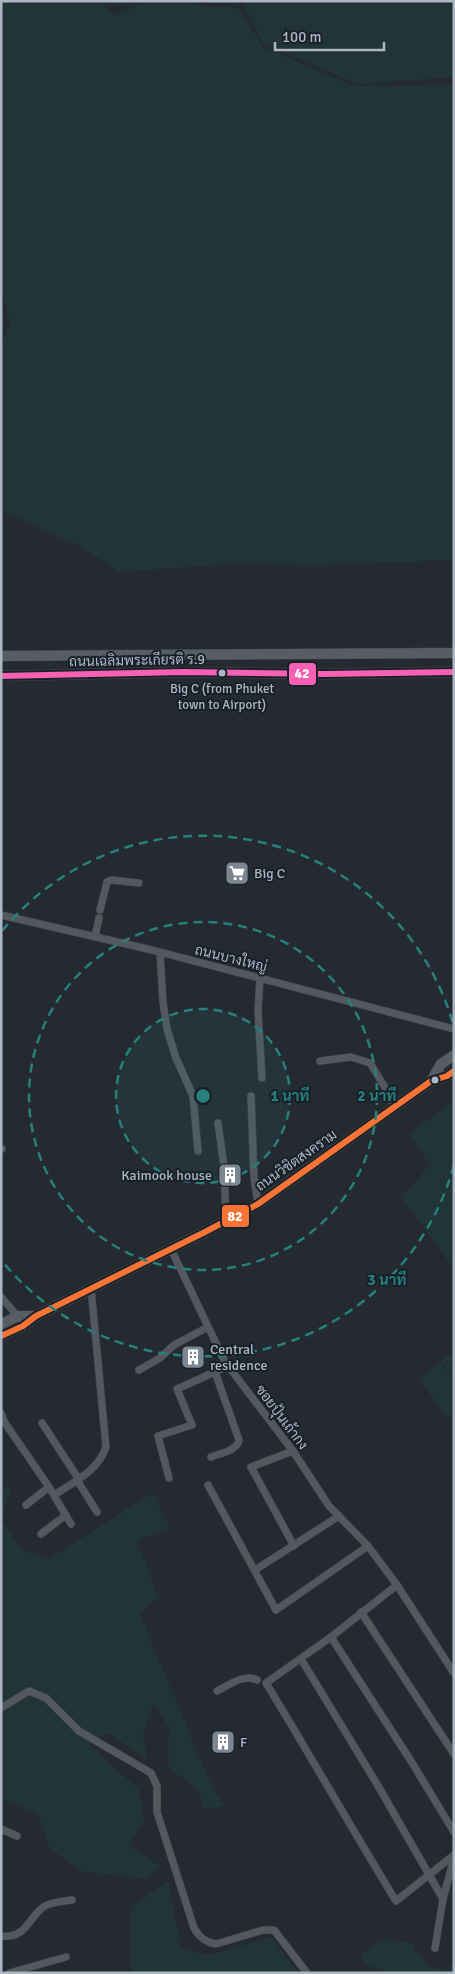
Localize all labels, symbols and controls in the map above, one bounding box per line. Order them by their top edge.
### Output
scale bar [275,20,384,52]
text: 100 m [282,28,322,46]
street label: ถนนเฉลิมพระเกียรติ ร.9 [69,650,205,670]
line badge: 42 [288,662,317,686]
text: 42 [294,665,310,682]
marker: Big C (from Phuket town to Airport) [217,668,227,678]
place label: Big C (from Phuket town to Airport) [170,681,275,713]
supermarket icon: Big C [224,860,250,886]
place label: Big C [254,865,285,882]
street label: ถนนบางใหญ่ [193,941,269,976]
unlabelled marker [430,1075,440,1085]
text: 1 นาที [271,1086,310,1105]
text: 2 นาที [358,1086,397,1105]
centre of rings [194,1087,212,1105]
street label: ถนนวิชิตสงคราม [252,1126,340,1195]
building icon: Kaimook house [217,1162,243,1188]
place label: Kaimook house [121,1167,212,1184]
line badge: 82 [221,1204,250,1228]
text: 82 [227,1208,243,1225]
text: 3 นาที [368,1270,407,1289]
place label: Central residence [210,1341,267,1374]
building icon: Central residence [180,1344,206,1370]
street label: ซอยปุ้นเถ้ากง [251,1381,312,1454]
building icon: F [210,1729,236,1755]
place label: F [240,1734,247,1751]

